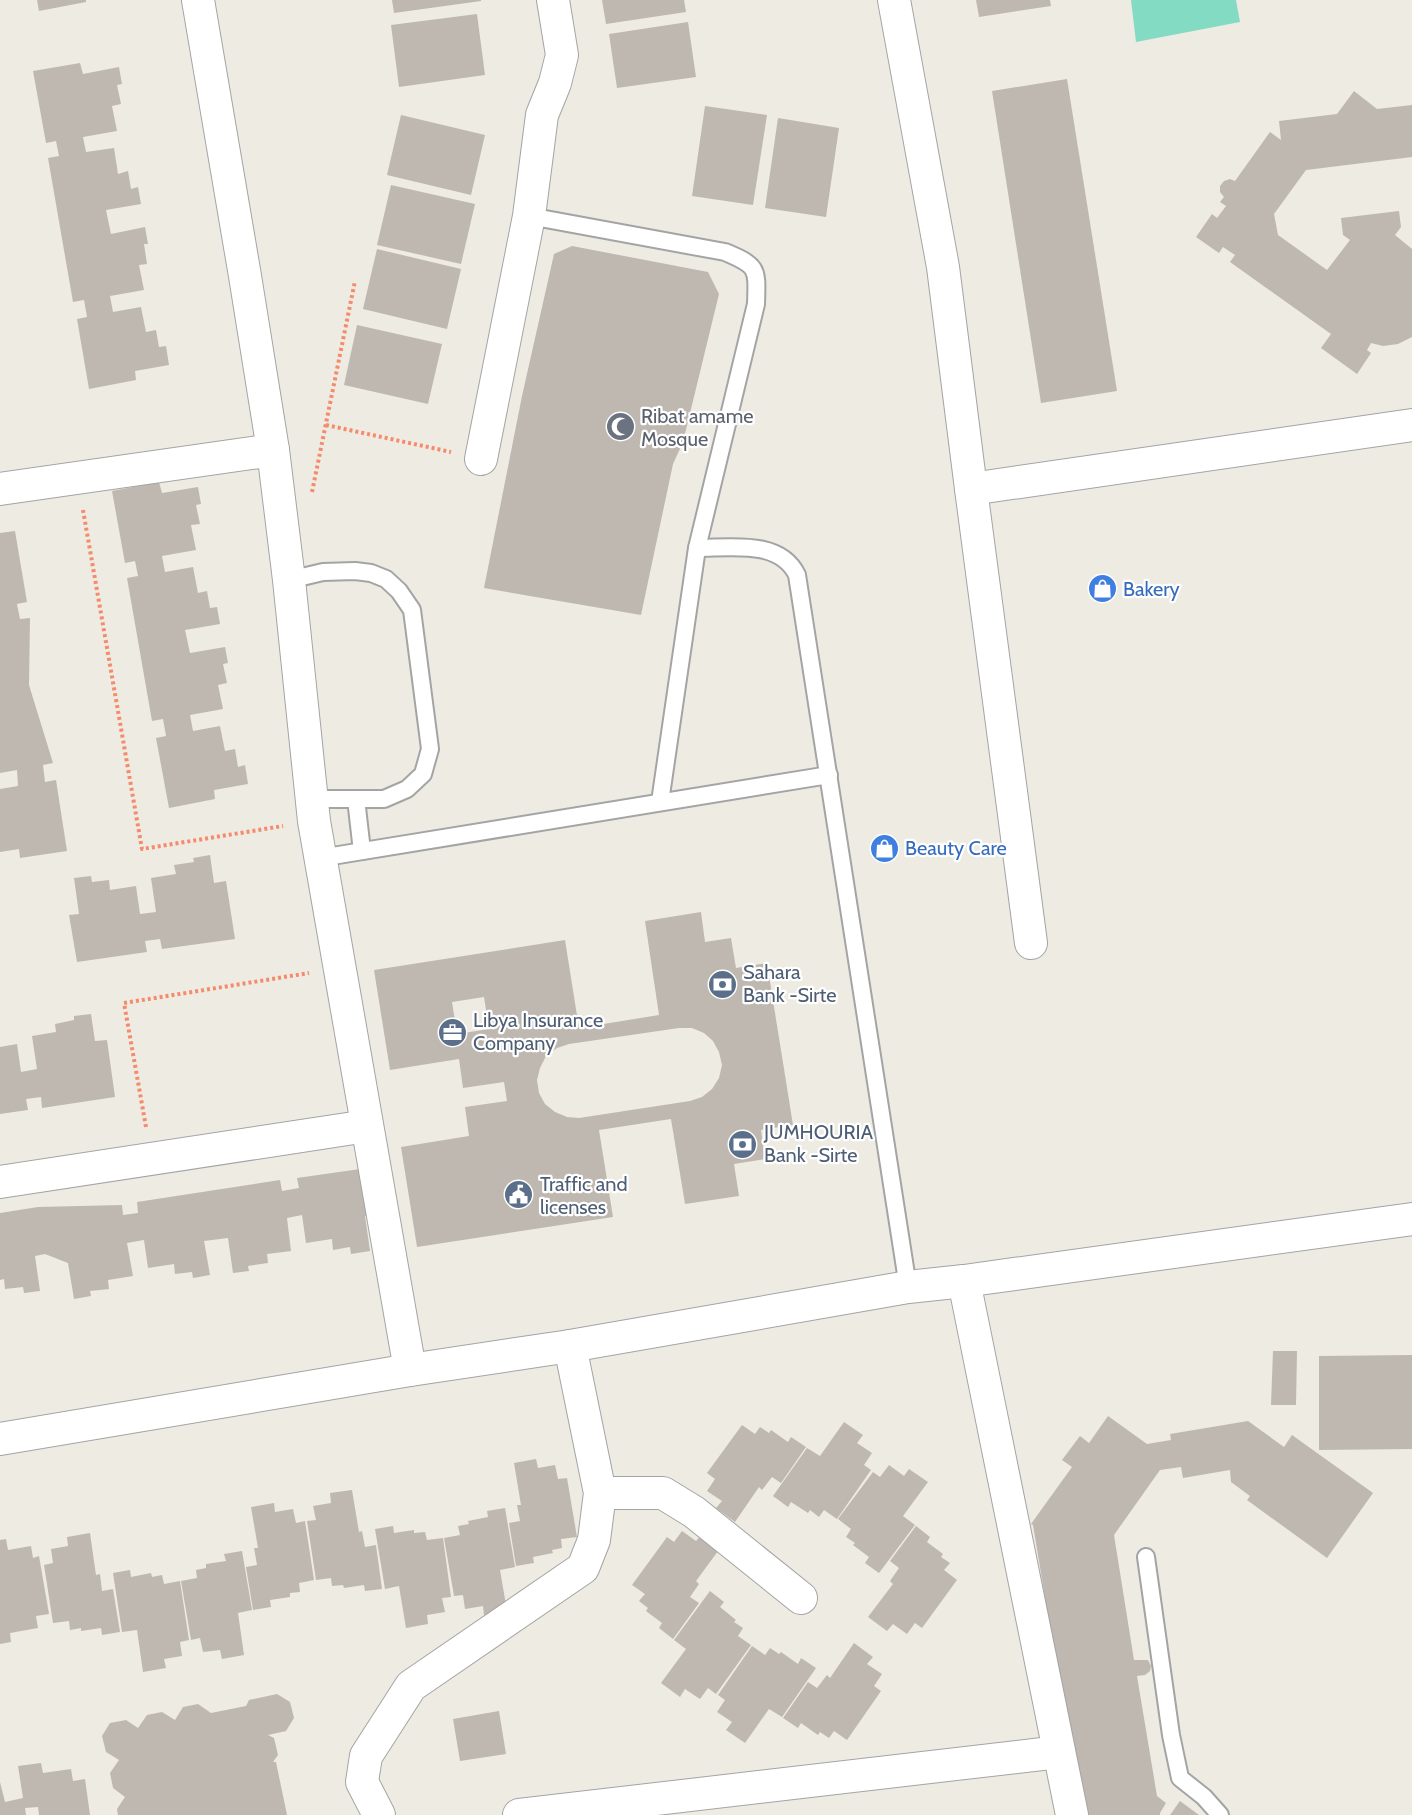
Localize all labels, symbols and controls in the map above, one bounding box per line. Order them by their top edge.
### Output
place label: Ribat amame Mosque [641,404,753,451]
mosque icon: Ribat amame Mosque [604,411,636,443]
shop icon: Bakery [1086,573,1118,605]
place label: Bakery [1123,577,1180,601]
shop icon: Beauty Care [868,832,900,864]
place label: Beauty Care [905,836,1007,860]
place label: Sahara Bank -Sirte [743,960,836,1007]
bank icon: Sahara Bank -Sirte [706,968,738,1000]
place label: Libya Insurance Company [473,1008,603,1055]
office icon: Libya Insurance Company [436,1016,468,1048]
place label: JUMHOURIA Bank -Sirte [763,1120,874,1167]
bank icon: JUMHOURIA Bank -Sirte [727,1128,759,1160]
place label: Traffic and licenses [540,1172,628,1219]
public building icon: Traffic and licenses [503,1179,535,1211]

